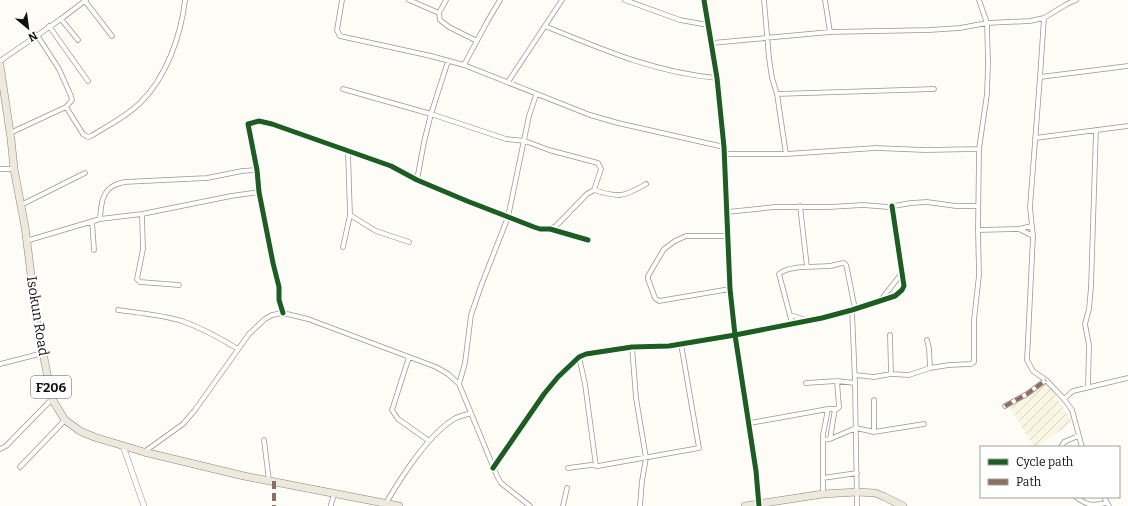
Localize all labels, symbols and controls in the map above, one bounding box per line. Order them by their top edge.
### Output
north arrow [8,8,48,48]
text: N [25,29,39,44]
street label: Isokun Road [23,275,52,357]
road number: F206 [31,376,71,398]
legend [980,446,1120,498]
text: Cycle path [1016,455,1074,469]
text: Path [1016,475,1042,489]

